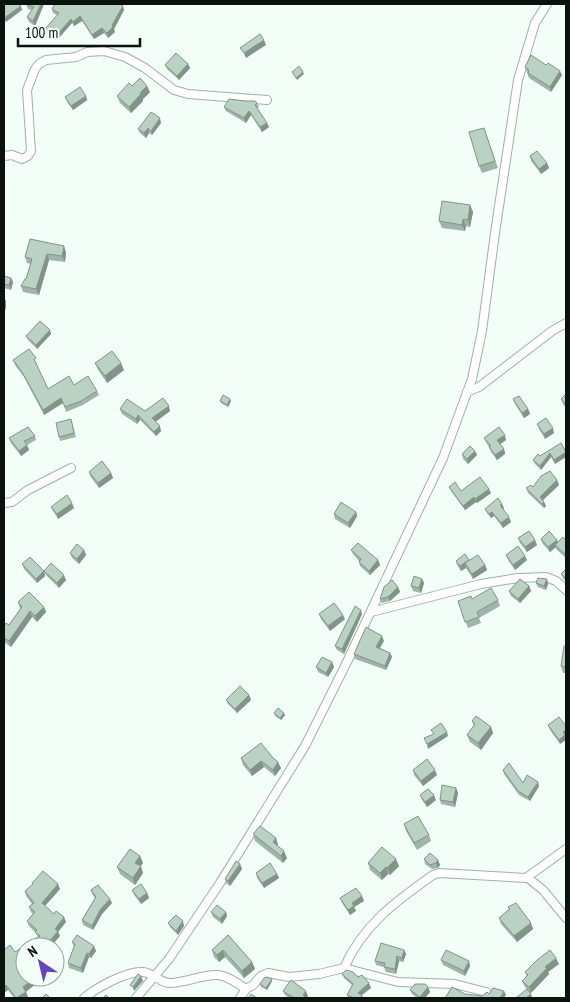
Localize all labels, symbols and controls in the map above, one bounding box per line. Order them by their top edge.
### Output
scale bar [18,15,140,47]
text: 100 m [25,23,58,42]
north arrow [15,937,65,987]
text: N [24,942,41,961]

